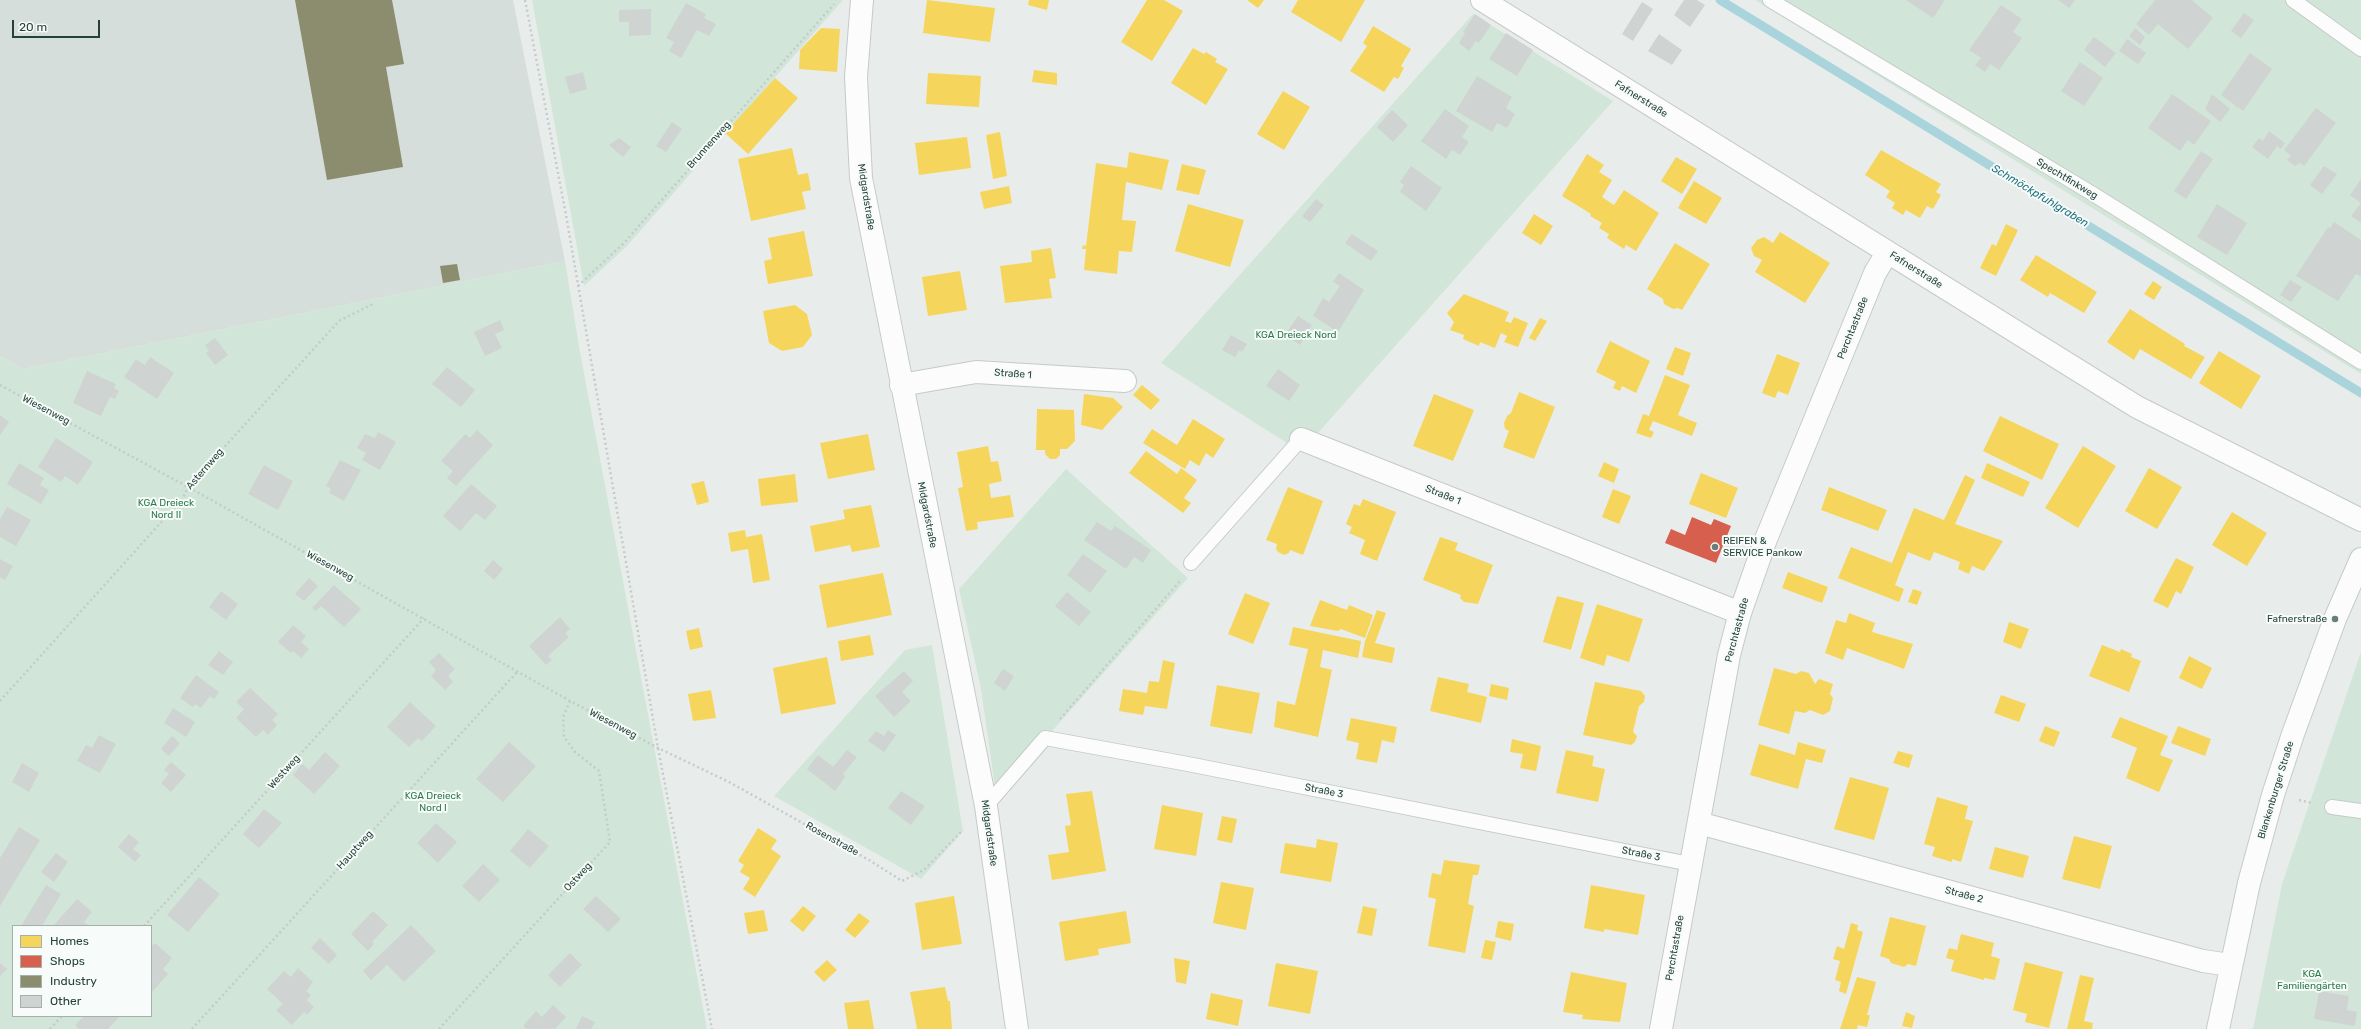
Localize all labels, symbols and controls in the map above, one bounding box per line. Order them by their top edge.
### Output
scale bar [14,12,102,38]
text: 20 m [19,20,47,34]
street label: Fafnerstraße [1612,78,1670,120]
street label: Brunnenweg [685,119,733,171]
street label: Spechtfinkweg [2034,156,2100,202]
water label: Schmöckpfuhlgraben [1989,162,2091,230]
street label: Midgardstraße [855,163,877,231]
street label: Fafnerstraße [1887,249,1945,291]
street label: Perchtastraße [1835,295,1871,361]
park label: KGA Dreieck Nord [1255,329,1337,341]
street label: Straße 1 [994,367,1032,381]
street label: Wiesenweg [20,392,72,428]
street label: Asternweg [184,446,226,492]
street label: Midgardstraße [915,481,939,549]
street label: Straße 1 [1423,482,1463,508]
park label: KGA Dreieck Nord II [138,497,194,520]
place label: REIFEN & SERVICE Pankow [1723,535,1803,558]
marker: REIFEN & SERVICE Pankow [1710,542,1720,552]
street label: Wiesenweg [304,548,356,584]
street label: Perchtastraße [1723,596,1751,664]
place label: Fafnerstraße [2267,613,2327,625]
marker: Fafnerstraße [2330,614,2340,624]
street label: Wiesenweg [587,706,639,742]
street label: Blankenburger Straße [2255,740,2297,840]
street label: Westweg [266,752,302,792]
street label: Straße 3 [1304,781,1344,801]
park label: KGA Dreieck Nord I [405,790,461,814]
street label: Midgardstraße [978,799,1000,867]
street label: Rosenstraße [803,820,861,858]
street label: Hauptweg [335,828,375,872]
street label: Straße 3 [1621,844,1661,864]
street label: Ostweg [562,860,594,894]
street label: Straße 2 [1944,884,1984,906]
street label: Perchtastraße [1663,914,1687,982]
legend [12,925,152,1017]
text: Homes [50,934,89,948]
text: Shops [50,954,85,968]
park label: KGA Familiengärten [2277,968,2347,992]
text: Industry [50,974,97,988]
text: Other [50,994,81,1008]

